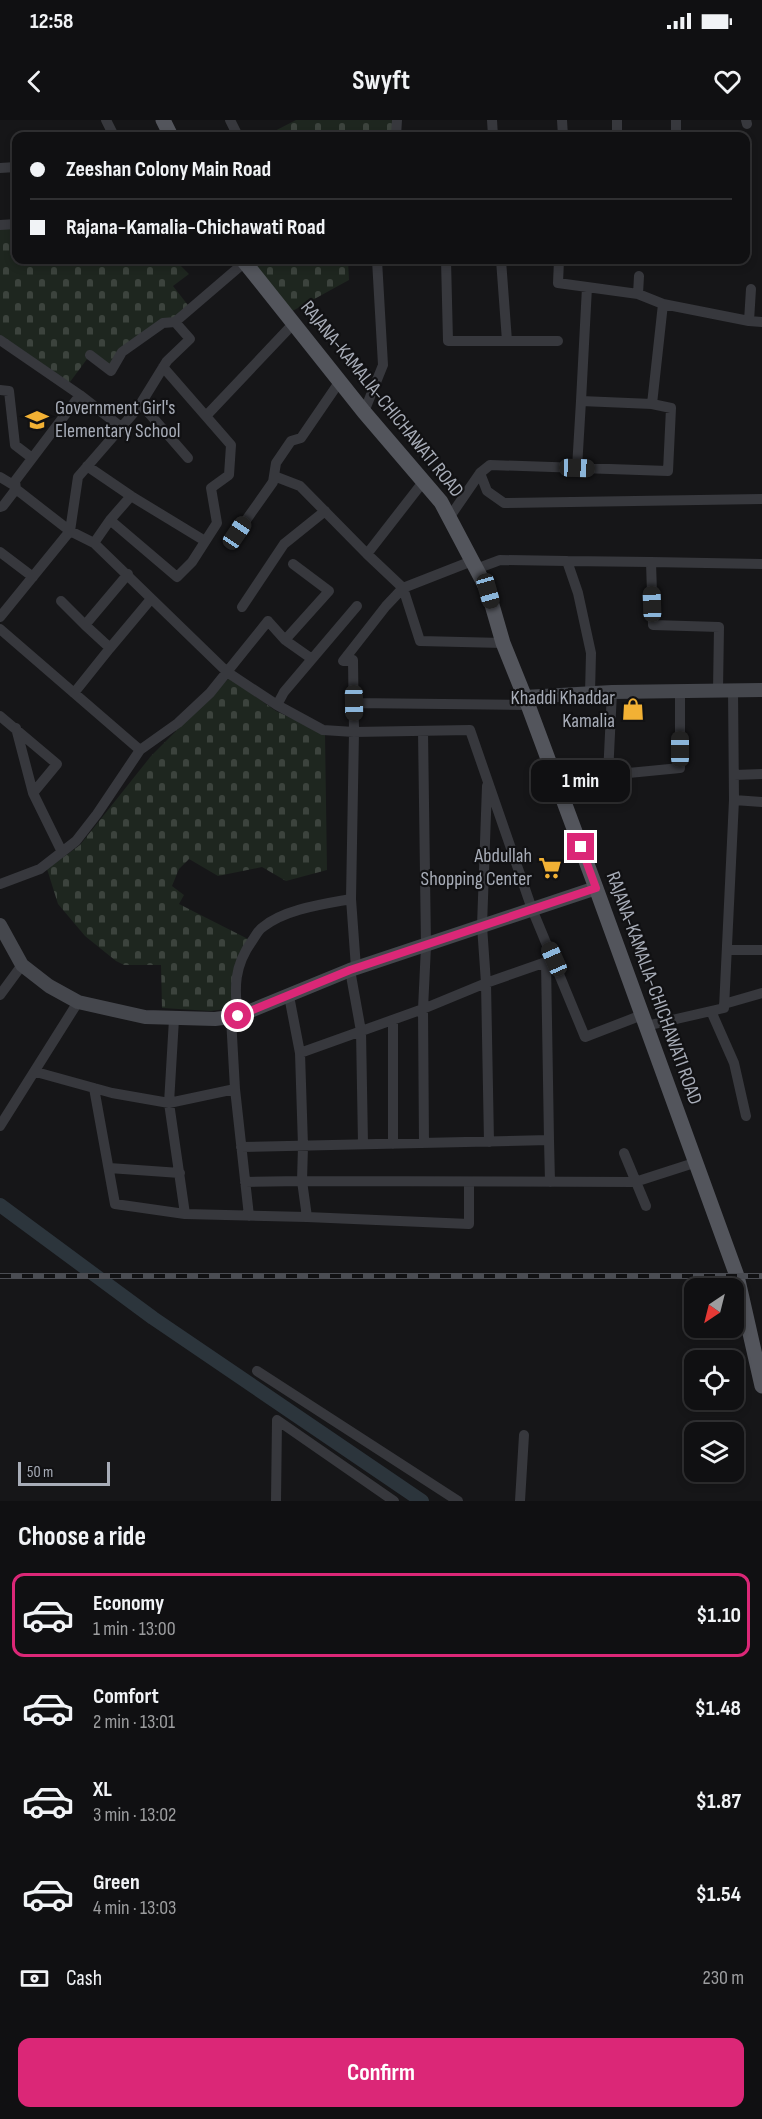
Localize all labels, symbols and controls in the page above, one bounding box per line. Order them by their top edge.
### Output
text: 12:58 [30,8,73,35]
icon: back [18,65,51,98]
text: Swyft [352,65,410,97]
icon: heart [711,65,744,98]
text: Zeeshan Colony Main Road [66,156,271,183]
text: Rajana-Kamalia-Chichawati Road [66,214,325,241]
street label: RAJANA-KAMALIA-CHICHAWATI ROAD [295,296,469,502]
place label: Government Girl's Elementary School [55,396,181,443]
school or university icon: Government Girl's Elementary School [24,407,50,433]
car [559,458,595,478]
car [219,513,255,553]
car [474,571,502,611]
car [642,586,662,622]
car [345,685,363,721]
place label: Khaddi Khaddar Kamalia [511,686,615,733]
shop icon: Khaddi Khaddar Kamalia [620,696,646,722]
car [671,731,689,767]
callout: 1 min [532,760,630,802]
text: 1 min [562,769,599,793]
route end [567,833,594,860]
place label: Abdullah Shopping Center [421,844,532,891]
supermarket icon: Abdullah Shopping Center [537,855,563,881]
street label: RAJANA-KAMALIA-CHICHAWATI ROAD [601,868,707,1108]
car [538,939,570,979]
route start [224,1002,251,1029]
north arrow [684,1278,744,1338]
map controls [684,1278,744,1482]
button: locate [684,1350,744,1410]
button: layers [684,1422,744,1482]
scale bar [18,1459,110,1486]
text: 50 m [27,1463,53,1482]
text: Choose a ride [18,1521,146,1553]
icon: car [21,1588,75,1642]
text: Economy [93,1590,164,1617]
text: $1.10 [696,1602,741,1629]
text: 1 min · 13:00 [93,1617,176,1641]
icon: car [21,1681,75,1735]
text: Comfort [93,1683,159,1710]
text: $1.48 [695,1695,741,1722]
text: 2 min · 13:01 [93,1710,175,1734]
icon: car [21,1774,75,1828]
text: XL [93,1776,112,1803]
text: $1.87 [696,1788,741,1815]
text: 3 min · 13:02 [93,1803,176,1827]
icon: car [21,1867,75,1921]
text: Green [93,1869,140,1896]
text: $1.54 [696,1881,741,1908]
text: 4 min · 13:03 [93,1896,176,1920]
icon: cash [18,1962,51,1995]
text: Cash [66,1965,102,1992]
text: 230 m [702,1966,744,1990]
button: Confirm [18,2038,744,2107]

